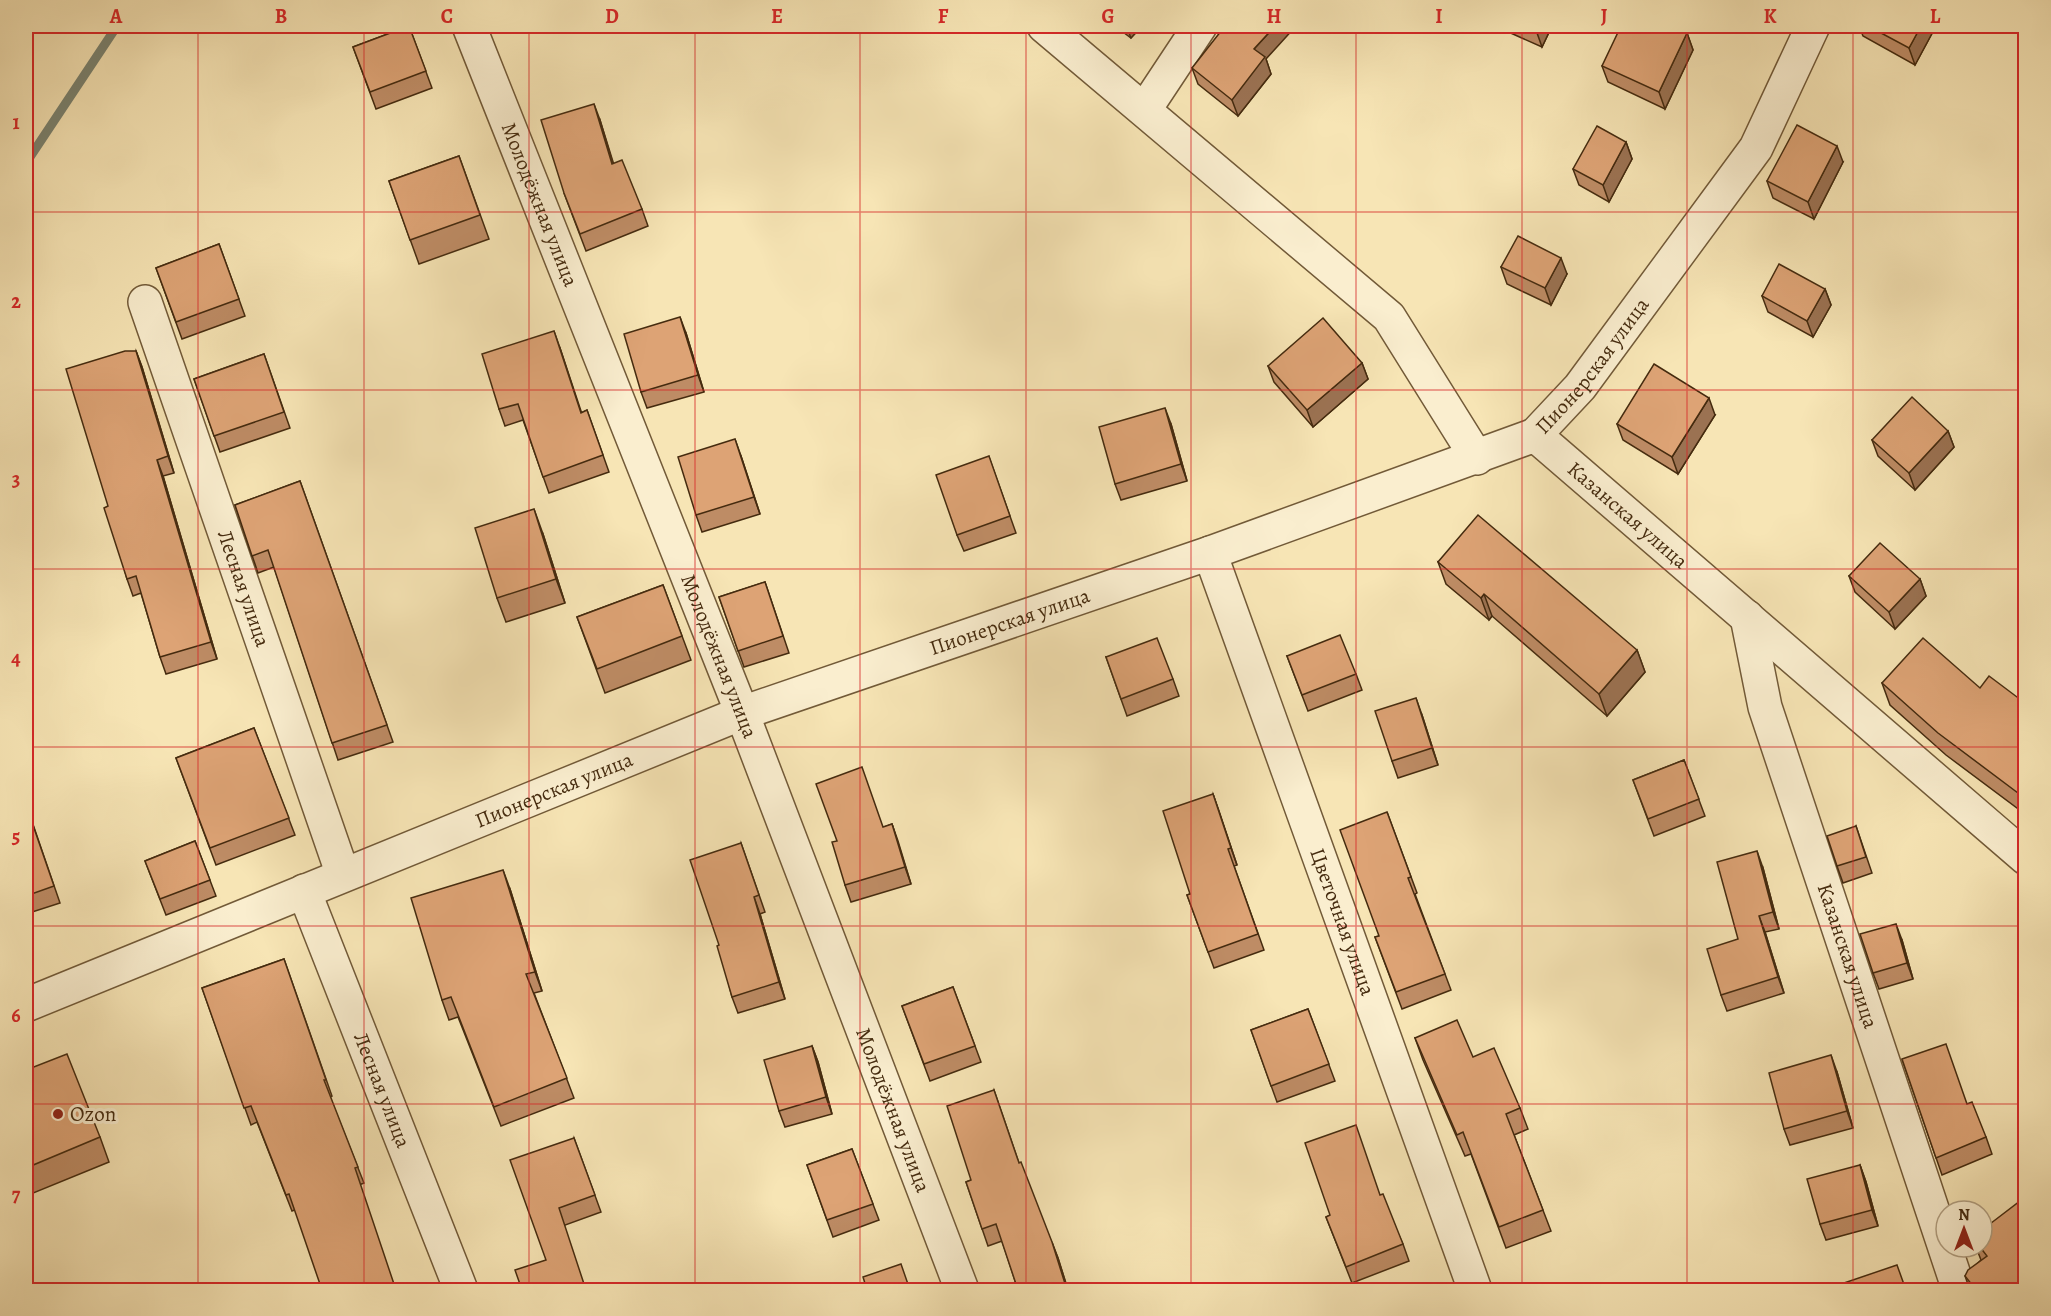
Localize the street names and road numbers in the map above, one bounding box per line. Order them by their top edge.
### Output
street label: Молодёжная улица [495,118,585,291]
street label: Пионерская улица [1529,291,1656,440]
street label: Казанская улица [1561,455,1694,575]
street label: Лесная улица [211,526,277,651]
street label: Молодёжная улица [674,570,764,742]
street label: Пионерская улица [926,581,1094,662]
street label: Пионерская улица [471,745,637,834]
street label: Цветочная улица [1303,844,1382,1000]
street label: Казанская улица [1811,880,1885,1032]
street label: Молодёжная улица [849,1023,938,1197]
street label: Лесная улица [347,1028,418,1152]

